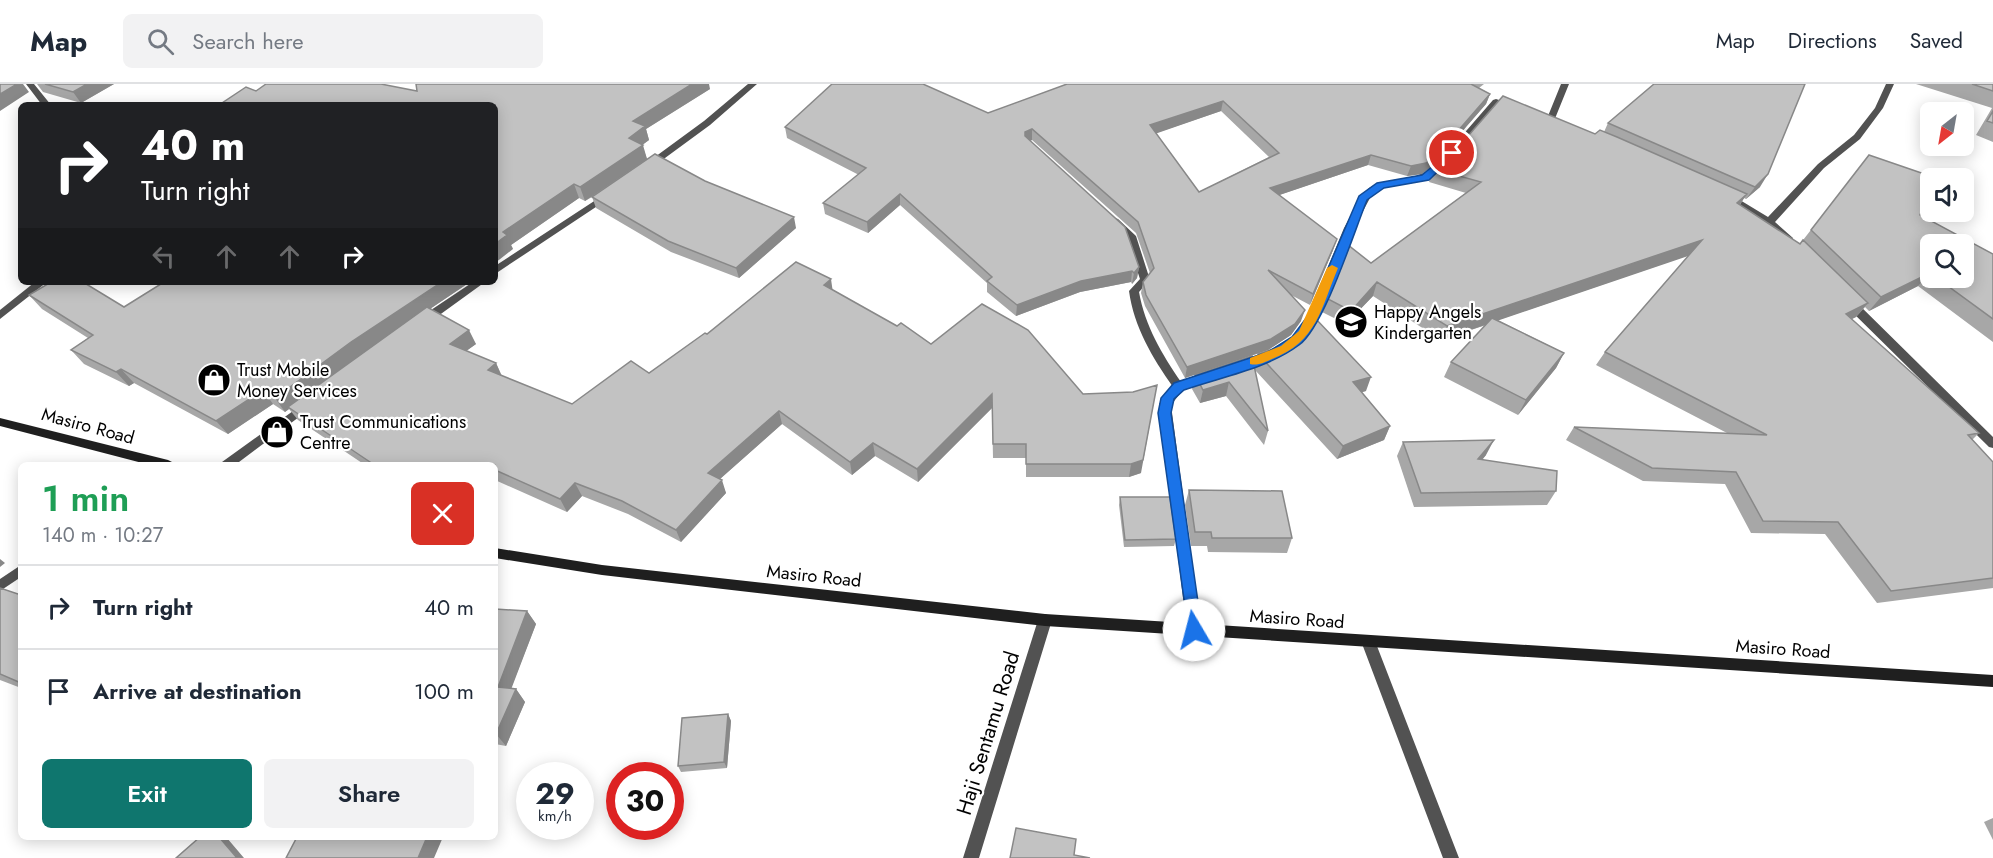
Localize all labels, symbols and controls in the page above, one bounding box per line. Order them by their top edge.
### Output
search box [123,14,543,68]
text: Map [30,21,87,62]
icon: search [144,25,177,58]
text: Search here [192,25,304,57]
text: Map [1716,26,1755,56]
text: Directions [1788,26,1877,56]
text: Saved [1910,26,1963,56]
north arrow [1920,102,1974,156]
map controls [1920,102,1974,288]
text: 40 m [141,115,245,176]
icon: right [42,126,120,204]
pin [1426,127,1477,178]
icon: arrive [1435,136,1468,169]
button: sound [1920,168,1974,222]
text: Turn right [141,171,249,210]
button: search [1920,234,1974,288]
icon: left [147,240,180,273]
icon: ahead [210,240,243,273]
icon: ahead [273,240,306,273]
icon: right [336,240,369,273]
place label: Happy Angels Kindergarten [1374,299,1481,346]
school or university icon: Happy Angels Kindergarten [1333,304,1369,340]
place label: Trust Mobile Money Services [237,357,357,404]
shop icon: Trust Mobile Money Services [196,362,232,398]
street label: Masiro Road [39,401,137,451]
place label: Trust Communications Centre [300,409,466,456]
shop icon: Trust Communications Centre [259,414,295,450]
text: 1 min [42,472,129,524]
button: close [411,482,474,545]
text: 140 m · 10:27 [42,521,163,550]
street label: Masiro Road [765,558,863,594]
icon: right [42,591,75,624]
text: Turn right [93,591,193,623]
text: 40 m [424,591,474,623]
position arrow [1162,598,1226,662]
street label: Masiro Road [1249,603,1345,635]
street label: Masiro Road [1735,633,1831,665]
street label: Haji Sentamu Road [949,648,1027,818]
icon: arrive [42,675,75,708]
text: Arrive at destination [93,675,302,707]
text: 100 m [414,675,474,707]
button: Exit [42,759,252,828]
button: Share [264,759,474,828]
speed limit sign: 30 [606,762,684,840]
text: 29 [535,772,575,815]
text: km/h [538,805,572,827]

